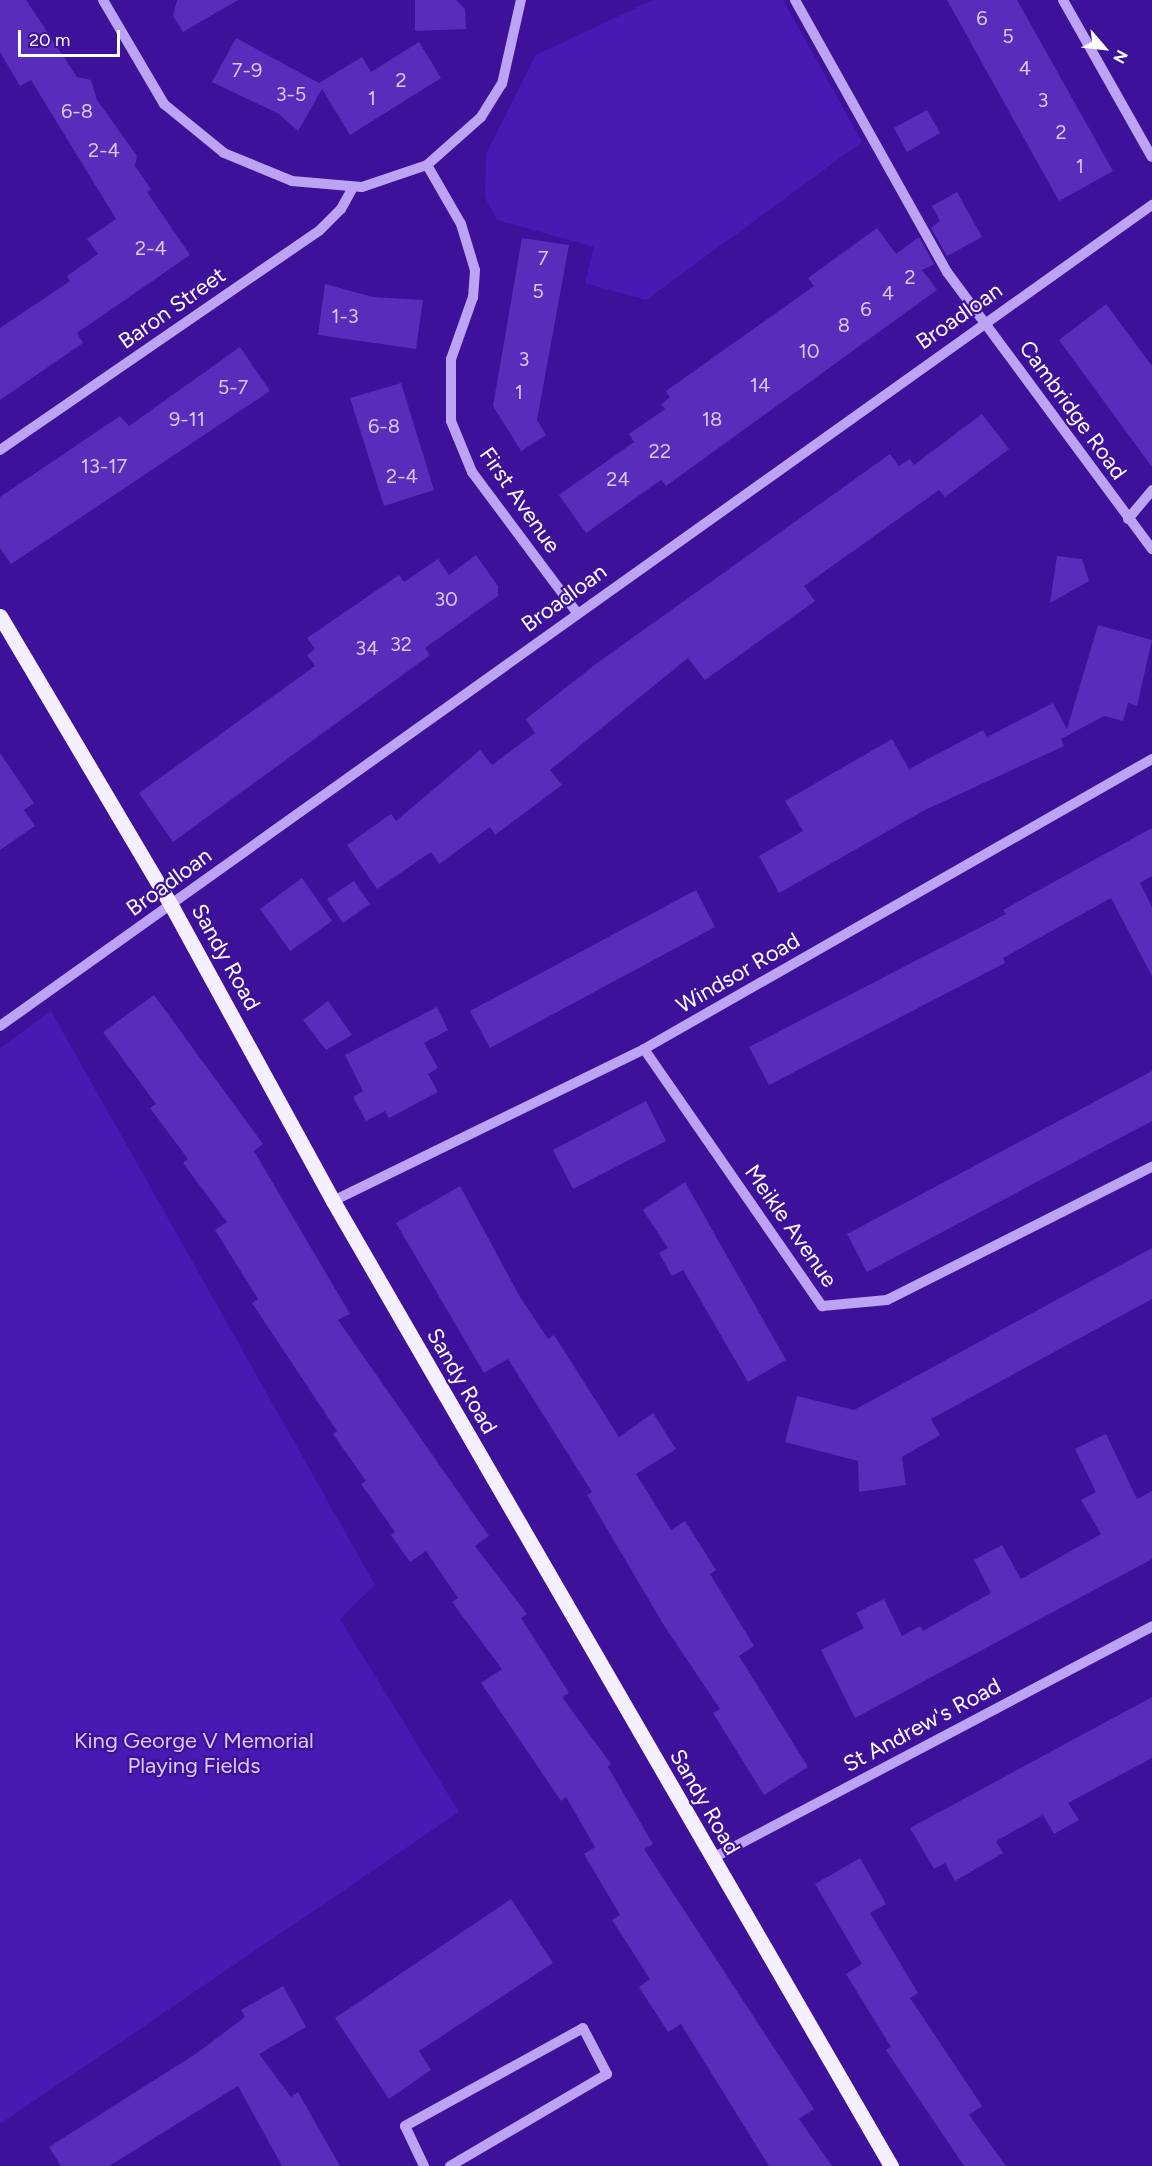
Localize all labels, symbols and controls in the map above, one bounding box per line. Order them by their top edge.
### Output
house number: 6 [976,6,988,30]
scale bar [21,18,123,56]
north arrow [1074,18,1134,78]
house number: 5 [1002,24,1014,48]
text: 20 m [29,29,70,51]
text: N [1109,47,1132,67]
house number: 4 [1019,56,1031,80]
house number: 7-9 [232,58,262,82]
house number: 2 [395,68,407,92]
house number: 3-5 [276,82,306,106]
house number: 1 [368,86,376,110]
house number: 3 [1038,88,1048,112]
house number: 6-8 [61,99,93,123]
house number: 2 [1055,120,1067,144]
house number: 2-4 [88,138,120,162]
house number: 1 [1076,154,1084,178]
house number: 2-4 [135,236,167,260]
house number: 7 [538,246,548,270]
street label: Baron Street [114,262,230,354]
house number: 2 [904,265,916,289]
street label: Broadloan [911,277,1007,355]
house number: 5 [532,279,544,303]
house number: 4 [882,281,894,305]
house number: 6 [860,297,872,321]
house number: 1-3 [331,304,359,328]
house number: 8 [838,313,850,337]
street label: Cambridge Road [1014,335,1132,485]
house number: 10 [798,339,820,363]
house number: 3 [519,347,529,371]
house number: 14 [750,373,770,397]
house number: 5-7 [218,375,248,399]
house number: 1 [515,380,523,404]
house number: 9-11 [169,407,205,431]
house number: 18 [702,407,722,431]
house number: 6-8 [368,414,400,438]
house number: 22 [649,439,671,463]
street label: First Avenue [474,442,566,558]
house number: 13-17 [81,454,127,478]
house number: 2-4 [386,464,418,488]
house number: 24 [606,467,630,491]
street label: Broadloan [516,558,612,638]
house number: 30 [434,587,458,611]
house number: 32 [390,632,412,656]
house number: 34 [355,636,379,660]
street label: Broadloan [121,842,217,922]
street label: Sandy Road [186,899,266,1015]
street label: Windsor Road [672,927,804,1019]
street label: Meikle Avenue [739,1160,843,1292]
street label: Sandy Road [421,1324,503,1438]
street label: St Andrew's Road [839,1672,1005,1778]
park label: King George V Memorial Playing Fields [74,1727,314,1778]
street label: Sandy Road [664,1745,746,1859]

